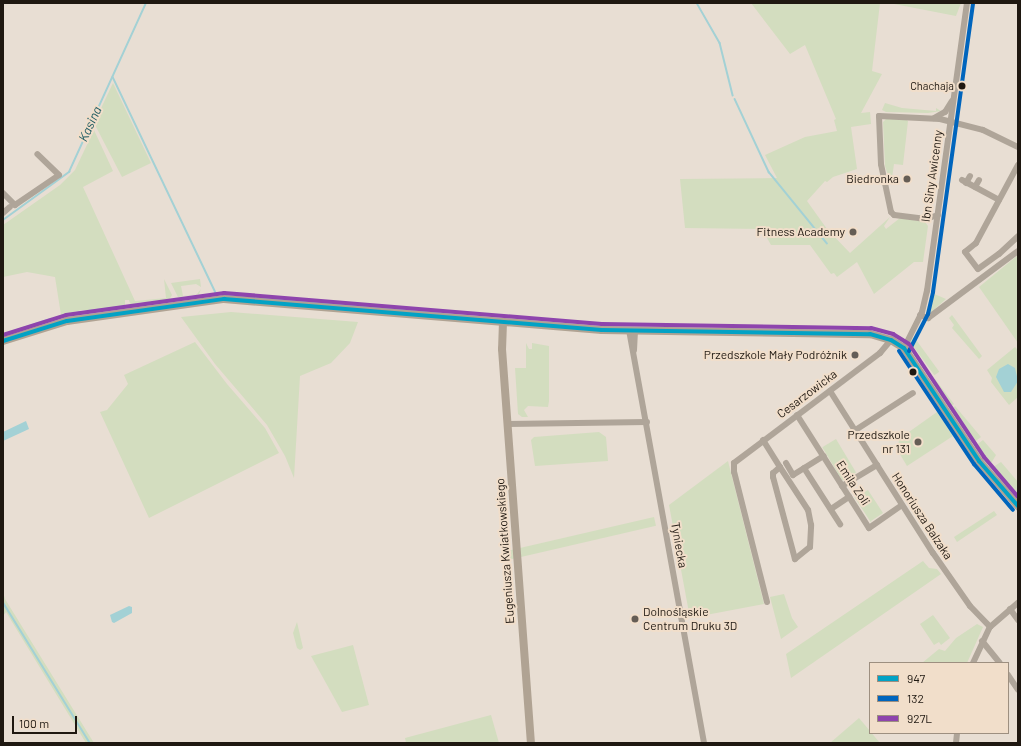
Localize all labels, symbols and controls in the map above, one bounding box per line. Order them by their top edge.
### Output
place label: Chachaja [910,79,954,93]
marker: Chachaja [957,81,967,91]
water label: Kasina [75,104,105,144]
street label: Ibn Siny Awicenny [918,129,946,223]
place label: Biedronka [846,172,899,186]
marker: Biedronka [902,174,912,184]
place label: Fitness Academy [757,225,845,239]
marker: Fitness Academy [848,227,858,237]
place label: Przedszkole Mały Podróżnik [704,348,847,362]
marker: Przedszkole Mały Podróżnik [850,350,860,360]
street label: Cesarzowicka [774,367,840,421]
unlabelled marker [908,367,918,377]
place label: Przedszkole nr 131 [848,428,910,456]
marker: Przedszkole nr 131 [913,437,923,447]
street label: Emila Zoli [833,458,873,508]
street label: Honoriusza Balzaka [889,470,955,562]
street label: Eugeniusza Kwiatkowskiego [493,478,517,624]
street label: Tyniecka [668,521,690,569]
place label: Dolnośląskie Centrum Druku 3D [643,605,737,633]
marker: Dolnośląskie Centrum Druku 3D [630,614,640,624]
legend [869,662,1009,734]
text: 947 [907,671,925,685]
text: 132 [907,691,924,705]
scale bar [14,708,79,734]
text: 927L [907,711,932,725]
text: 100 m [19,716,49,730]

